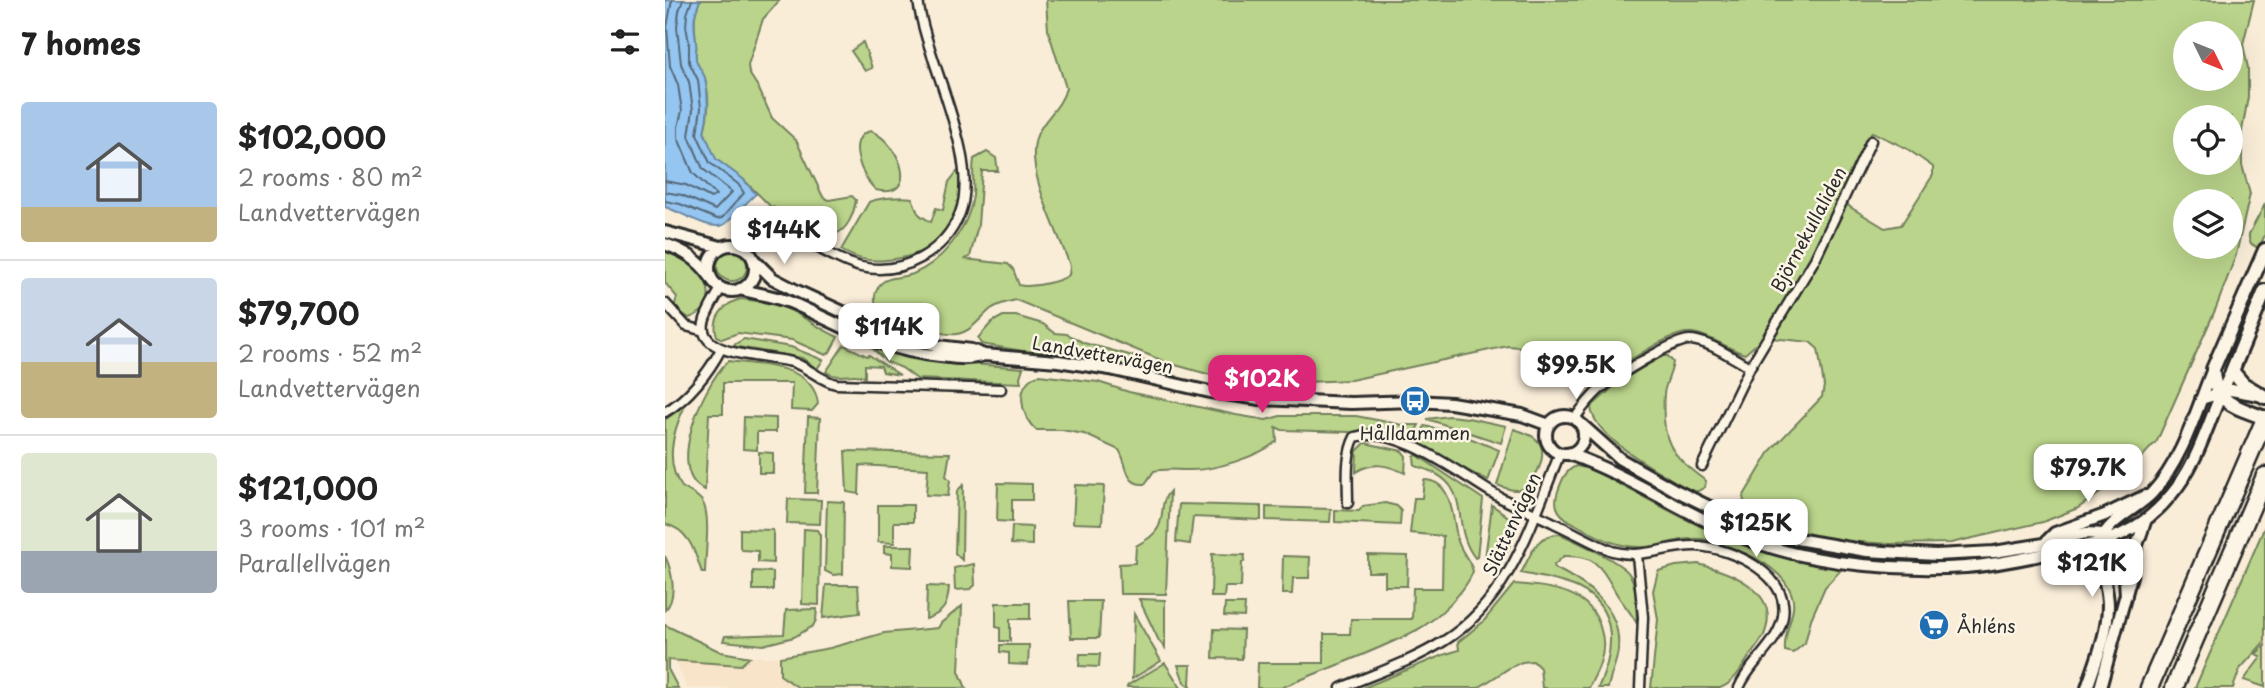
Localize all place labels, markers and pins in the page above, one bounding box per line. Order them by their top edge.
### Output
pin: $144K [735,206,833,266]
pin: $114K [840,304,938,363]
pin: $99.5K [1519,342,1633,401]
pin: $102K [1213,356,1311,415]
bus stop icon: Hålldammen [1398,384,1432,418]
place label: Hålldammen [1360,419,1470,446]
pin: $79.7K [2031,444,2145,504]
pin: $125K [1707,500,1805,559]
pin: $121K [2043,540,2141,599]
supermarket icon: Åhléns [1917,608,1951,642]
place label: Åhléns [1957,612,2015,639]

